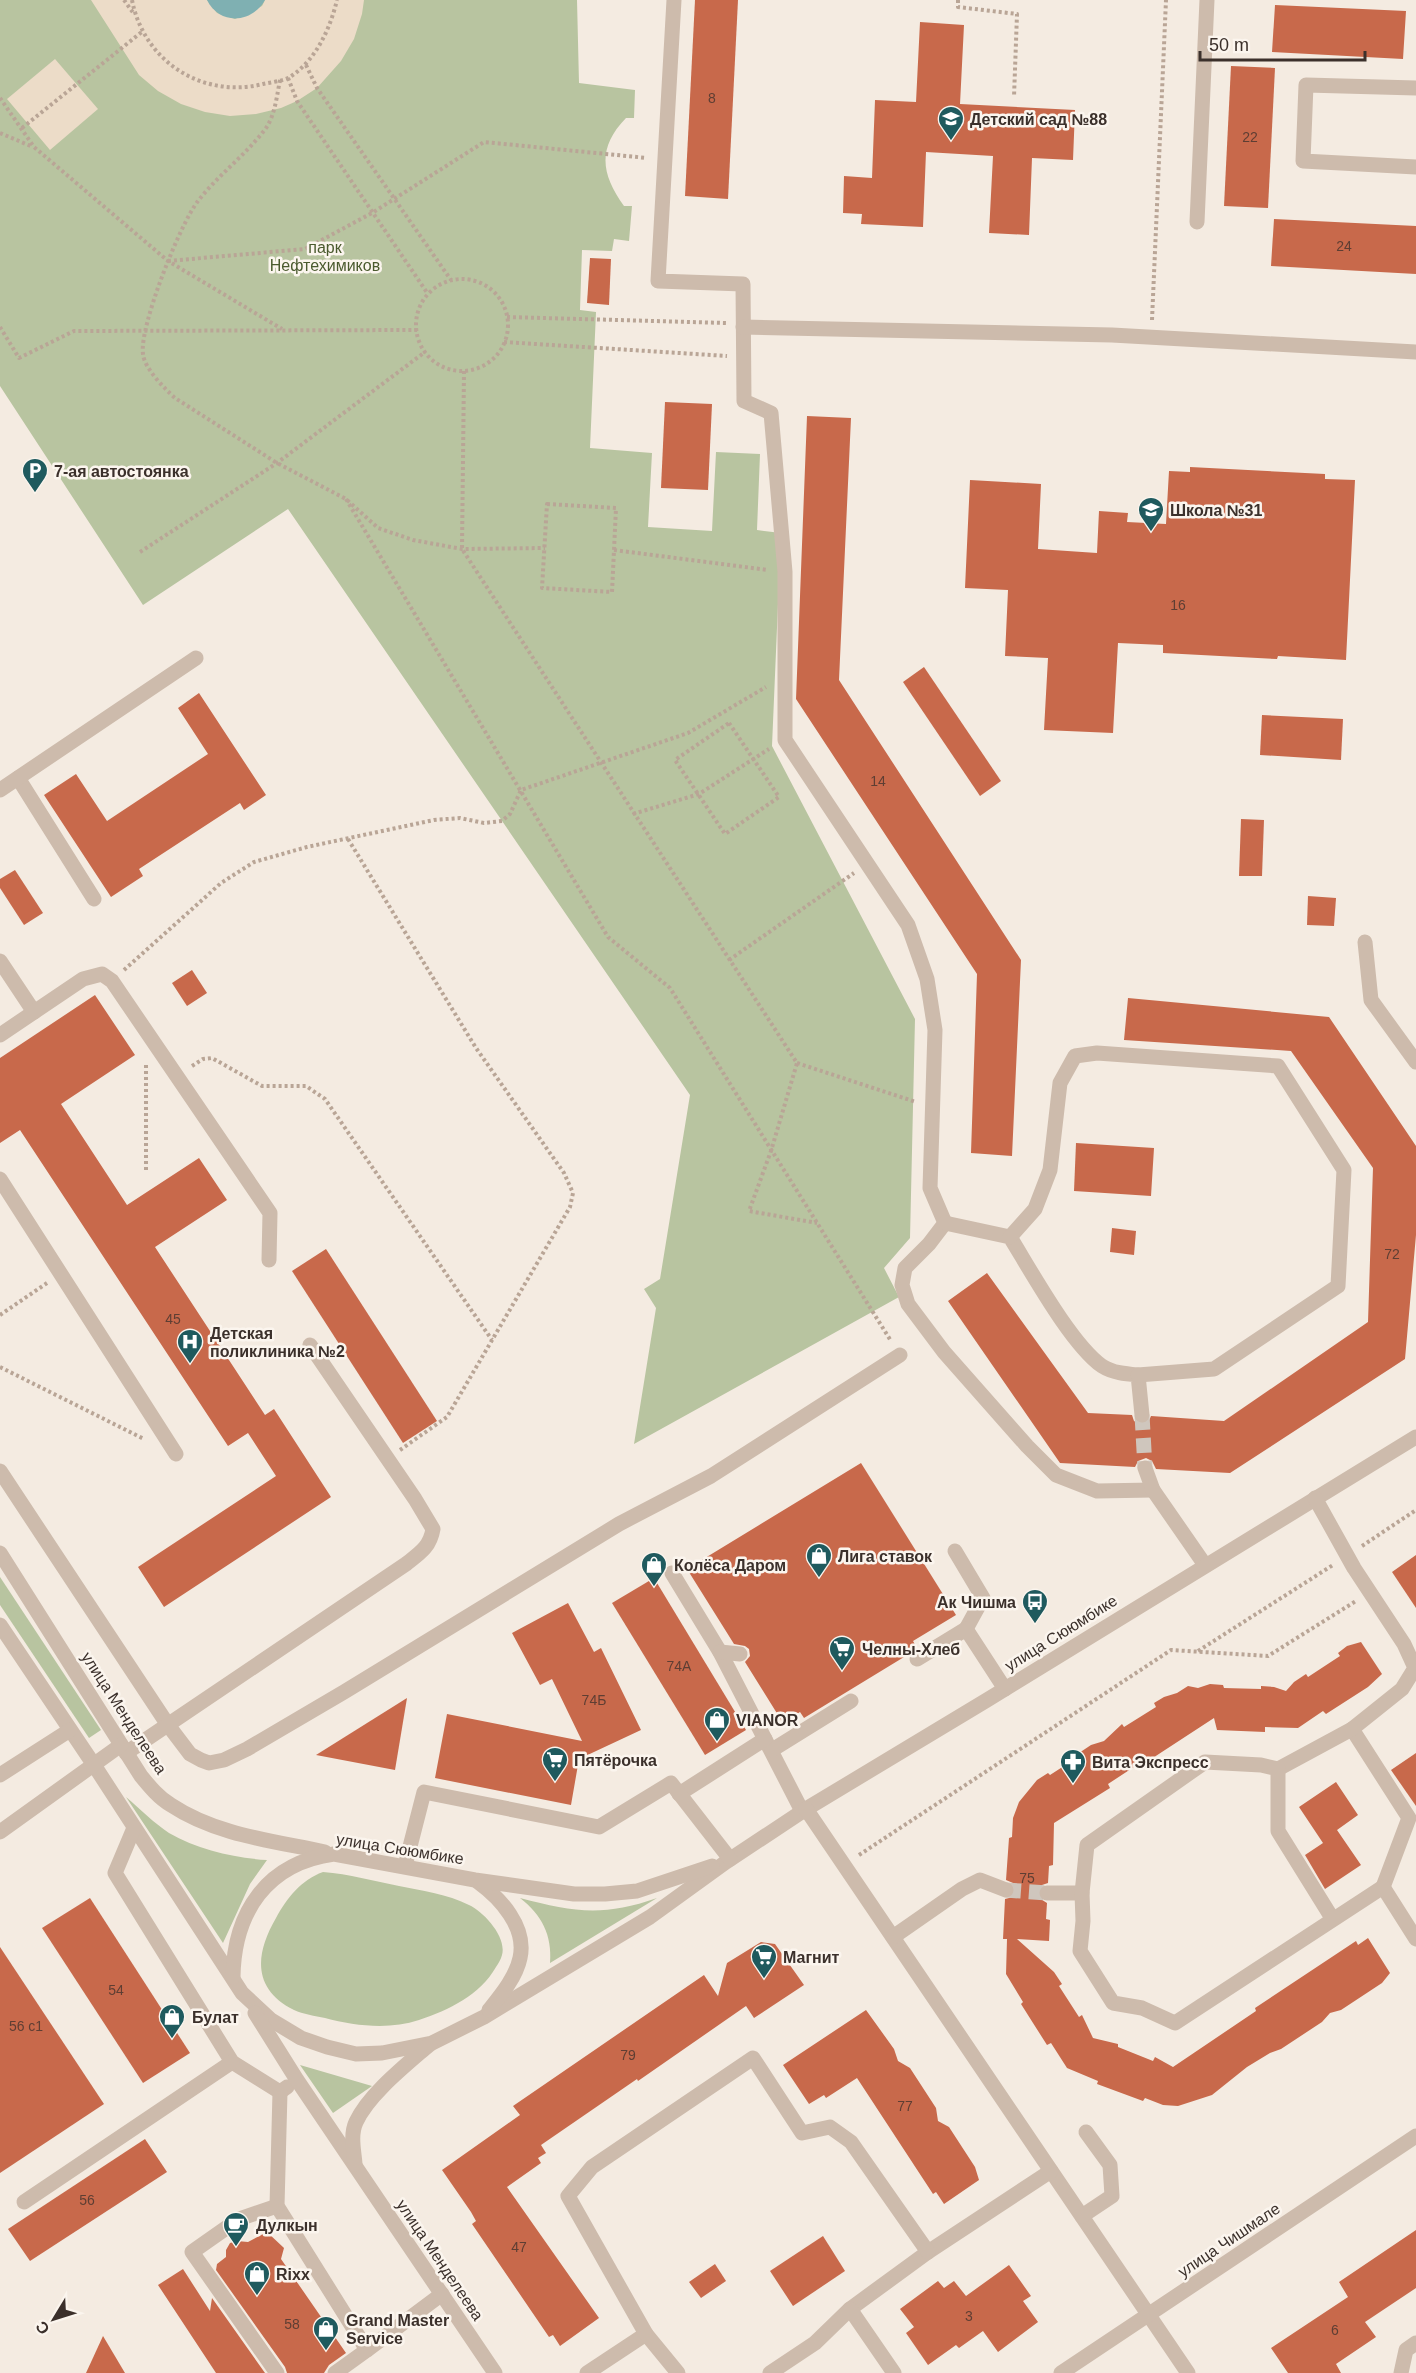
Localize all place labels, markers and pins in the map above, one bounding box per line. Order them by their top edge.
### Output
school or university icon: Детский сад №88 [936,104,966,142]
place label: Детский сад №88 [970,111,1107,128]
parking icon: 7-ая автостоянка [20,456,50,494]
place label: 7-ая автостоянка [54,463,189,480]
school or university icon: Школа №31 [1136,495,1166,533]
place label: Школа №31 [1170,502,1262,519]
place label: Детская поликлиника №2 [210,1325,345,1360]
hospital icon: Детская поликлиника №2 [175,1327,205,1365]
shop icon: Лига ставок [804,1541,834,1579]
place label: Лига ставок [838,1548,933,1565]
shop icon: Колёса Даром [639,1550,669,1588]
place label: Колёса Даром [674,1557,786,1574]
bus stop icon: Ак Чишма [1020,1587,1050,1625]
place label: Ак Чишма [937,1594,1016,1611]
supermarket icon: Челны-Хлеб [827,1634,857,1672]
place label: Челны-Хлеб [862,1641,960,1658]
shop icon: VIANOR [702,1705,732,1743]
place label: VIANOR [736,1712,799,1729]
supermarket icon: Пятёрочка [540,1745,570,1783]
pharmacy icon: Вита Экспресс [1058,1747,1088,1785]
place label: Пятёрочка [574,1752,657,1769]
place label: Вита Экспресс [1092,1754,1209,1771]
supermarket icon: Магнит [749,1942,779,1980]
place label: Магнит [783,1949,840,1966]
shop icon: Булат [157,2002,187,2040]
place label: Булат [192,2009,239,2026]
cafe icon: Дулкын [221,2210,251,2248]
place label: Дулкын [256,2217,318,2234]
shop icon: Rixx [242,2259,272,2297]
place label: Rixx [276,2266,310,2283]
place label: Grand Master Service [346,2312,449,2347]
shop icon: Grand Master Service [311,2314,341,2352]

